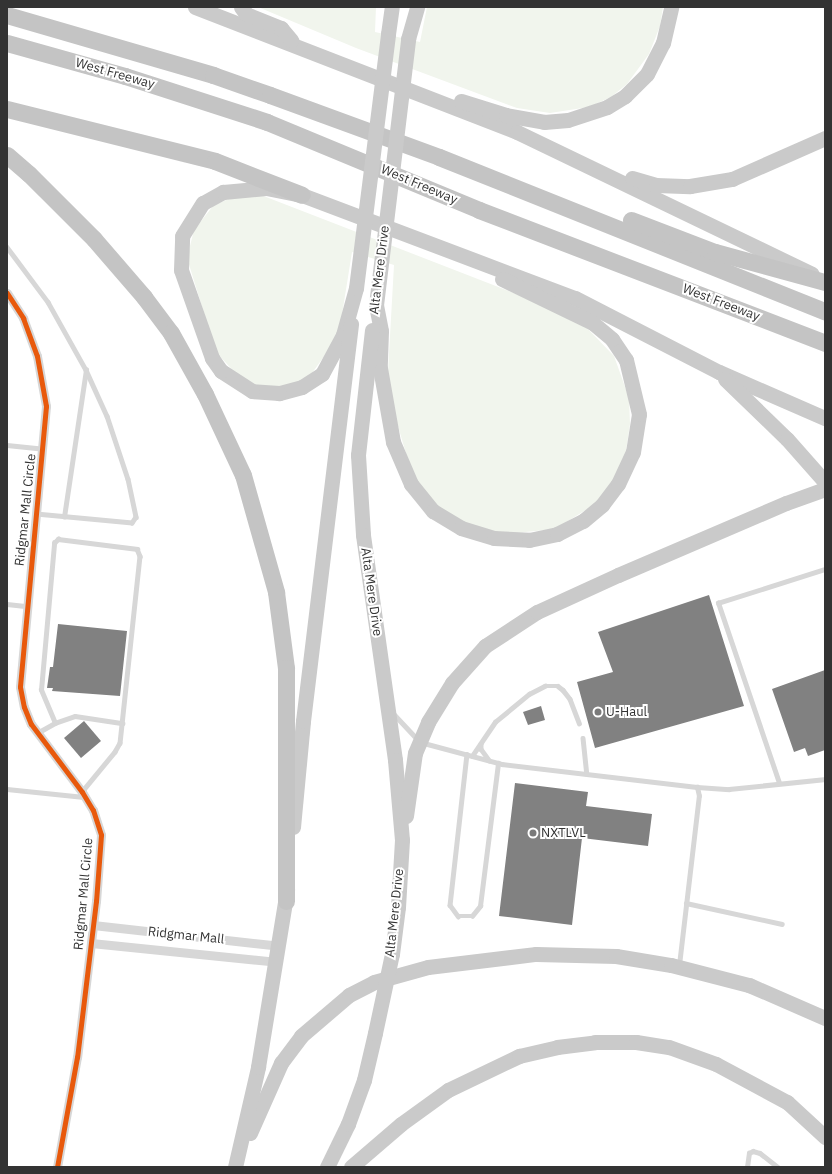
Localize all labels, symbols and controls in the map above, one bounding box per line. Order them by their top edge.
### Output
street label: West Freeway [74,55,156,93]
street label: West Freeway [378,162,460,208]
street label: Alta Mere Drive [367,225,393,315]
street label: West Freeway [680,281,762,325]
street label: Ridgmar Mall Circle [12,453,40,567]
street label: Alta Mere Drive [357,547,385,637]
place label: U-Haul [606,704,647,720]
marker: U-Haul [593,707,603,717]
place label: NXTLVL [541,825,586,841]
marker: NXTLVL [528,828,538,838]
street label: Ridgmar Mall Circle [71,837,97,951]
street label: Alta Mere Drive [383,868,407,958]
street label: Ridgmar Mall [147,924,225,948]

